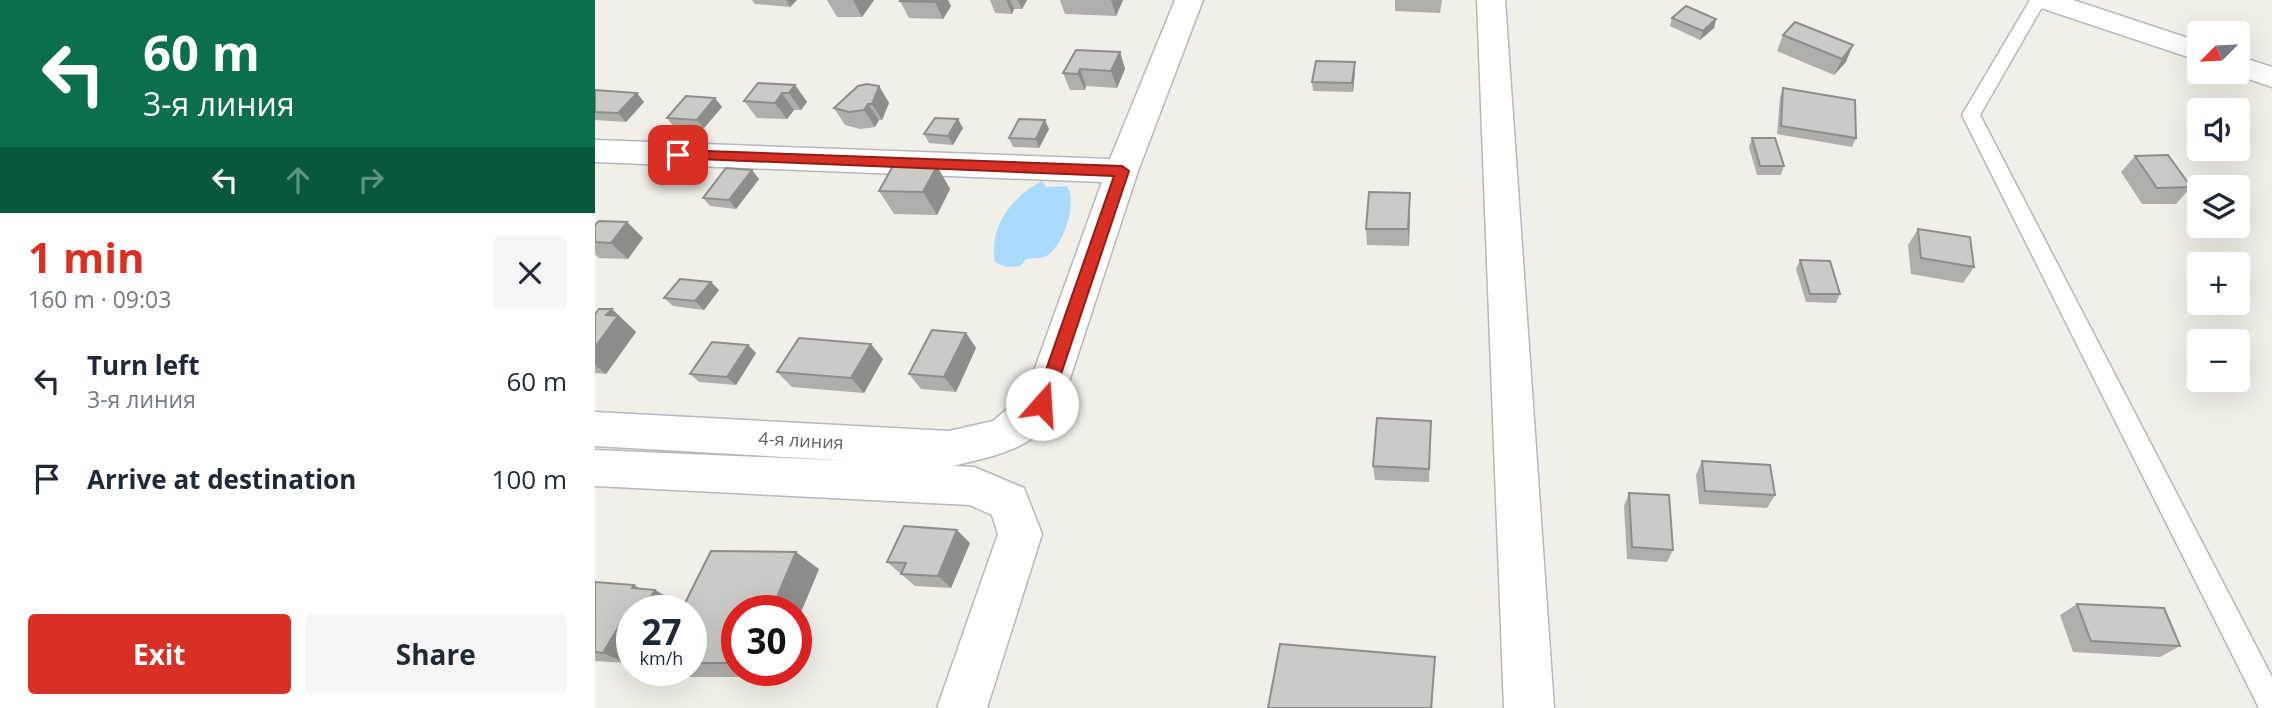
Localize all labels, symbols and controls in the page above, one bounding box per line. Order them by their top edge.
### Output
text: 60 m [143,19,260,85]
north arrow [2187,21,2251,84]
map controls [2187,21,2250,392]
icon: left [28,28,119,119]
text: 3-я линия [143,82,295,125]
button: sound [2187,98,2250,161]
pin [648,125,708,185]
icon: arrive [659,136,697,174]
icon: left [206,161,244,199]
icon: ahead [279,161,317,199]
icon: right [352,161,390,199]
button: layers [2187,175,2250,238]
text: 1 min [28,228,145,285]
button: close [493,236,567,310]
button: + [2187,252,2250,315]
text: 160 m · 09:03 [28,283,171,315]
button: − [2187,329,2250,392]
text: Turn left [87,347,199,383]
icon: left [28,362,66,400]
text: 60 m [506,363,567,399]
position arrow [1005,367,1079,441]
text: 3-я линия [87,383,196,415]
street label: 4-я линия [758,426,844,454]
icon: arrive [28,460,66,498]
text: Arrive at destination [87,461,356,497]
text: 100 m [492,461,567,497]
speed limit sign: 30 [721,595,812,686]
text: 27 [641,608,682,655]
button: Exit [28,614,291,694]
button: Share [305,614,567,694]
text: km/h [640,646,683,670]

